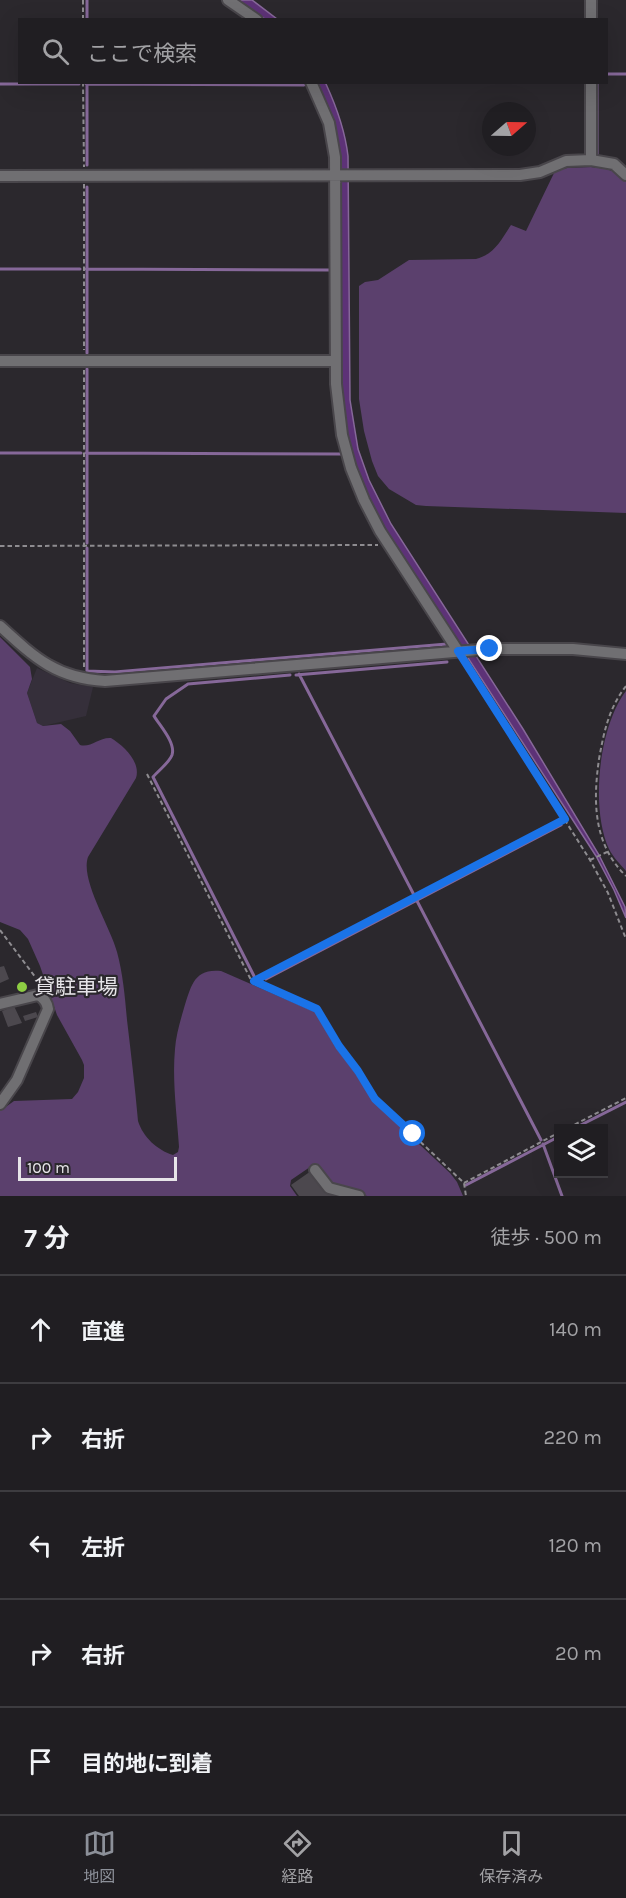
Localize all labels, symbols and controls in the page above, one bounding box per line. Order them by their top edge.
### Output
search box [18,18,608,84]
icon: search [39,35,72,68]
text: ここで検索 [87,41,197,67]
north arrow [482,102,536,156]
route end [476,635,502,661]
place label: 貸駐車場 [34,975,118,999]
marker: 貸駐車場 [15,980,29,994]
route start [399,1120,425,1146]
map controls [554,1124,608,1178]
button: layers [554,1124,608,1178]
scale bar [18,1154,177,1182]
text: 100 m [27,1158,70,1177]
text: 7 分 [24,1223,70,1254]
text: 徒歩 · 500 m [490,1226,602,1249]
icon: ahead [24,1313,57,1346]
text: 140 m [549,1318,602,1341]
text: 直進 [81,1319,125,1345]
icon: right [24,1421,57,1454]
text: 220 m [543,1426,602,1449]
text: 右折 [81,1427,125,1453]
icon: left [24,1529,57,1562]
text: 120 m [548,1534,602,1557]
text: 左折 [81,1535,125,1561]
icon: right [24,1637,57,1670]
text: 20 m [555,1642,602,1665]
text: 右折 [81,1643,125,1669]
icon: arrive [24,1745,57,1778]
text: 目的地に到着 [81,1751,213,1777]
tab: 地図 [83,1827,116,1887]
tab: 経路 [281,1827,314,1887]
tab: 保存済み [479,1827,543,1887]

